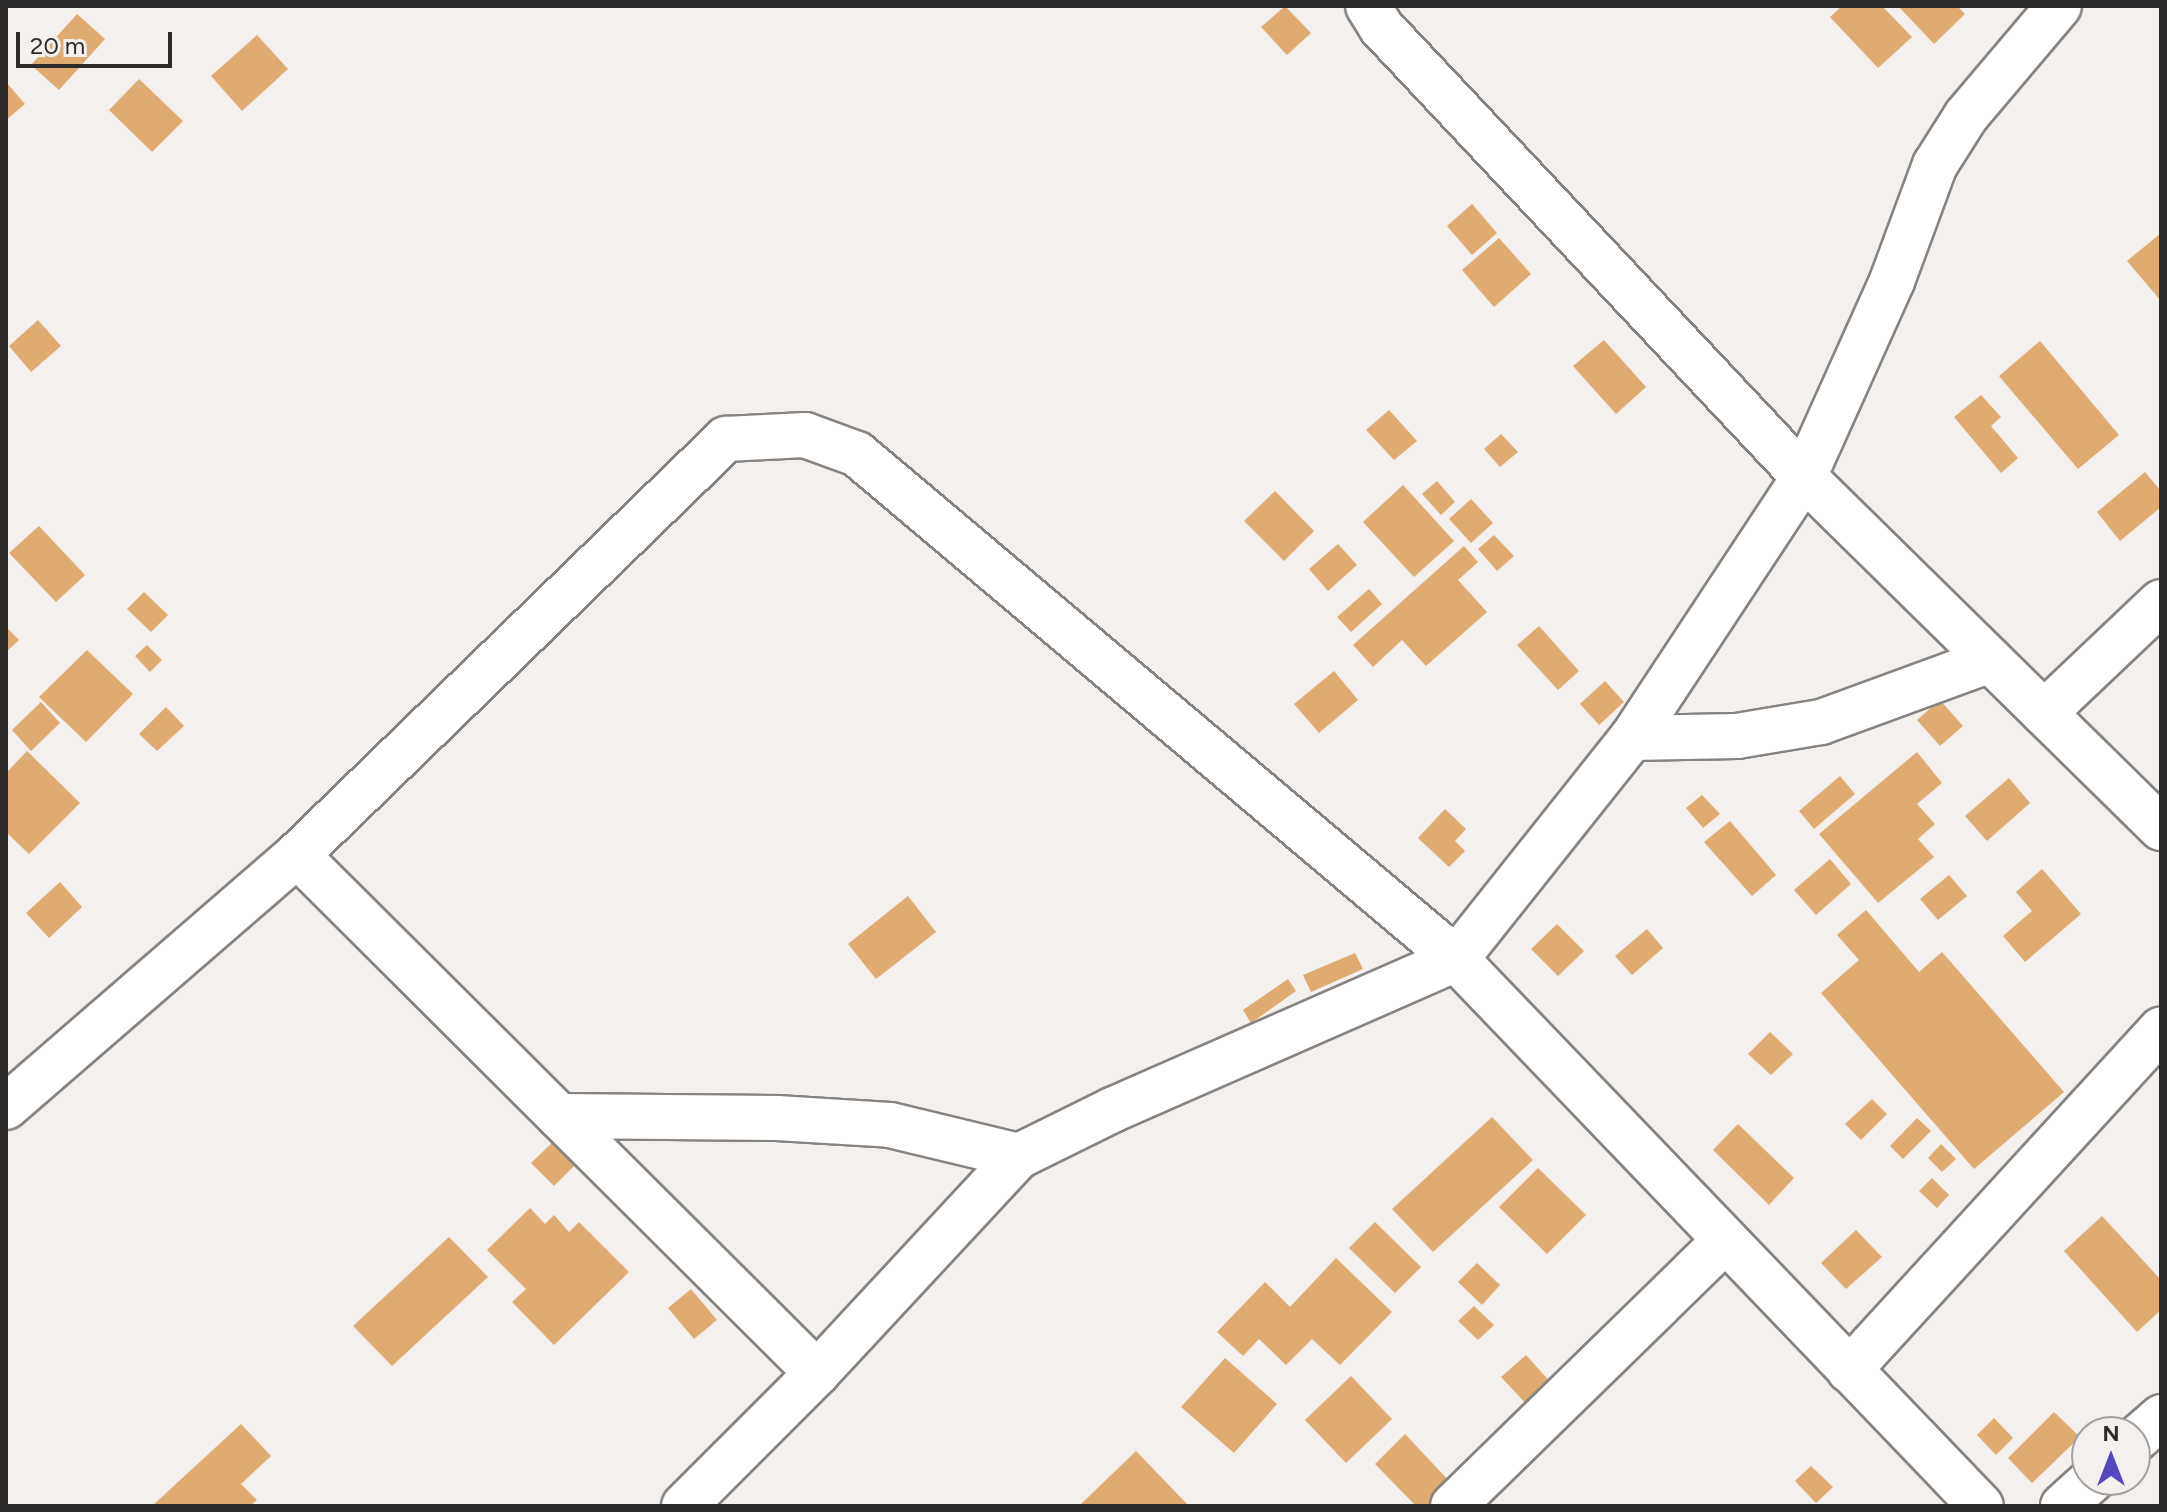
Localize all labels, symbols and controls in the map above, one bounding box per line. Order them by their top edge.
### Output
scale bar [20,16,176,66]
text: 20 m [30,31,85,60]
north arrow [2071,1416,2151,1496]
text: N [2102,1420,2120,1447]

